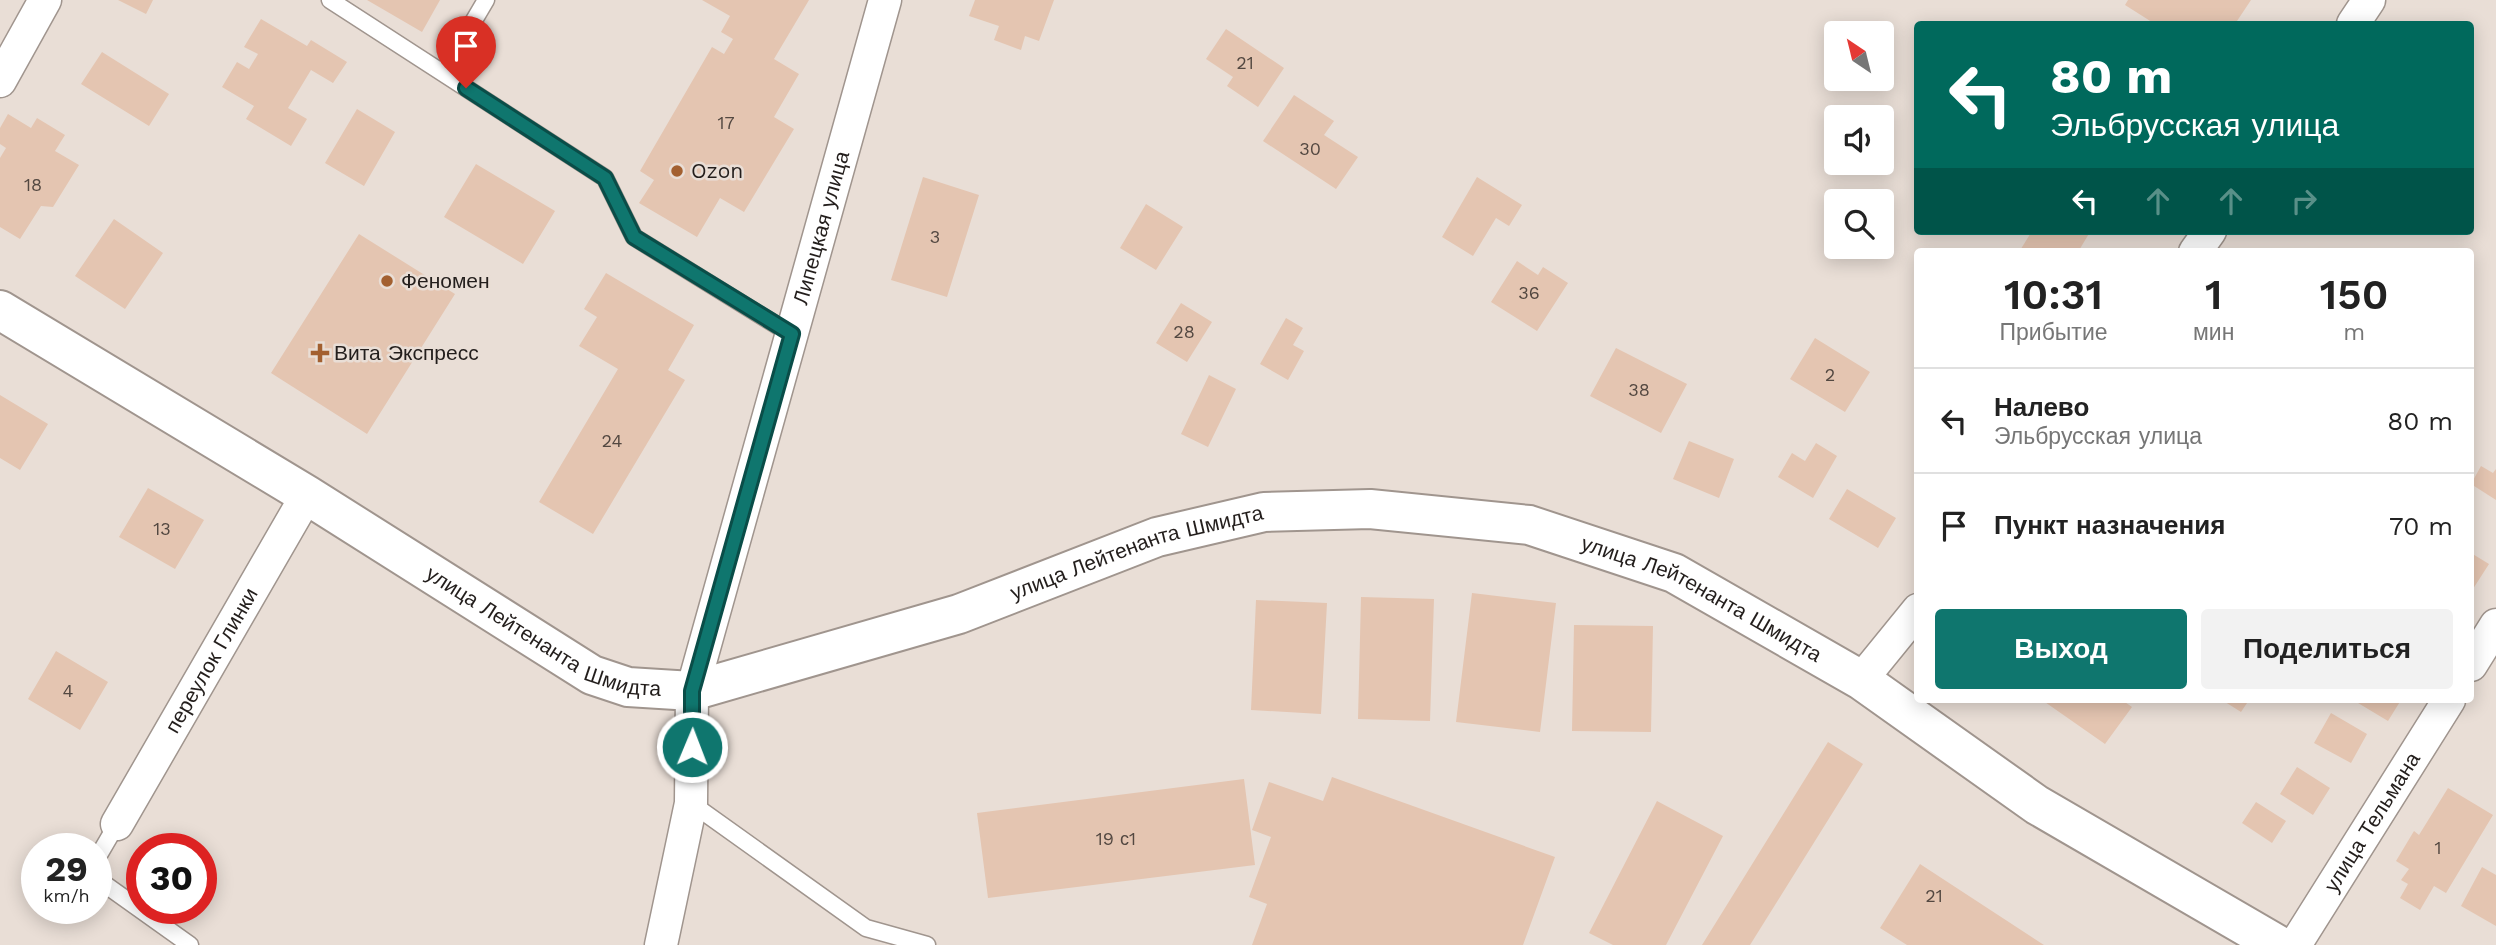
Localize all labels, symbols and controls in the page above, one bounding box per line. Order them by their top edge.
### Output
pin [436,16,496,88]
north arrow [1824,21,1894,91]
map controls [1824,21,1894,259]
icon: arrive [447,27,485,65]
text: 80 m [2050,47,2172,105]
icon: left [1935,49,2026,140]
house number: 21 [1236,52,1254,73]
button: sound [1824,105,1894,175]
text: Эльбрусская улица [2050,106,2339,144]
house number: 17 [717,112,735,133]
house number: 30 [1299,138,1321,159]
street label: Липецкая улица [788,148,854,307]
place label: Ozon [691,158,743,183]
marker: Ozon [669,163,685,179]
house number: 18 [24,174,42,195]
icon: left [2066,182,2104,220]
icon: ahead [2139,182,2177,220]
icon: ahead [2212,182,2250,220]
icon: right [2285,182,2323,220]
button: search [1824,189,1894,259]
house number: 3 [930,226,940,247]
place label: Феномен [401,268,490,293]
text: 10:31 [2004,270,2103,319]
text: 1 [2205,270,2222,319]
text: 150 [2320,270,2388,319]
marker: Феномен [379,273,395,289]
house number: 36 [1518,282,1540,303]
text: Прибытие [1999,319,2108,346]
text: мин [2193,319,2234,346]
text: m [2343,319,2365,346]
house number: 28 [1173,321,1195,342]
place label: Вита Экспресс [334,340,479,365]
marker: Вита Экспресс [312,345,328,361]
house number: 2 [1825,364,1835,385]
house number: 38 [1628,379,1650,400]
text: Налево [1994,392,2089,422]
icon: left [1935,402,1973,440]
text: 80 m [2387,406,2453,436]
text: Эльбрусская улица [1994,423,2202,450]
house number: 24 [602,430,622,451]
street label: улица Лейтенанта Шмидта [1006,500,1266,605]
icon: arrive [1935,507,1973,545]
text: Пункт назначения [1994,510,2225,540]
text: 70 m [2389,511,2453,541]
house number: 13 [153,518,171,539]
street label: улица Лейтенанта Шмидта [1578,530,1827,667]
street label: улица Лейтенанта Шмидта [421,560,662,701]
street label: переулок Глинки [159,583,263,737]
button: Выход [1935,609,2187,689]
button: Поделиться [2201,609,2453,689]
house number: 4 [63,680,74,701]
position arrow [655,710,729,784]
street label: улица Тельмана [2319,747,2425,896]
house number: 19 с1 [1096,828,1136,849]
speed limit sign: 30 [126,833,217,924]
house number: 1 [2434,837,2442,858]
text: 29 [45,848,88,890]
text: km/h [43,885,90,906]
house number: 21 [1925,885,1943,906]

